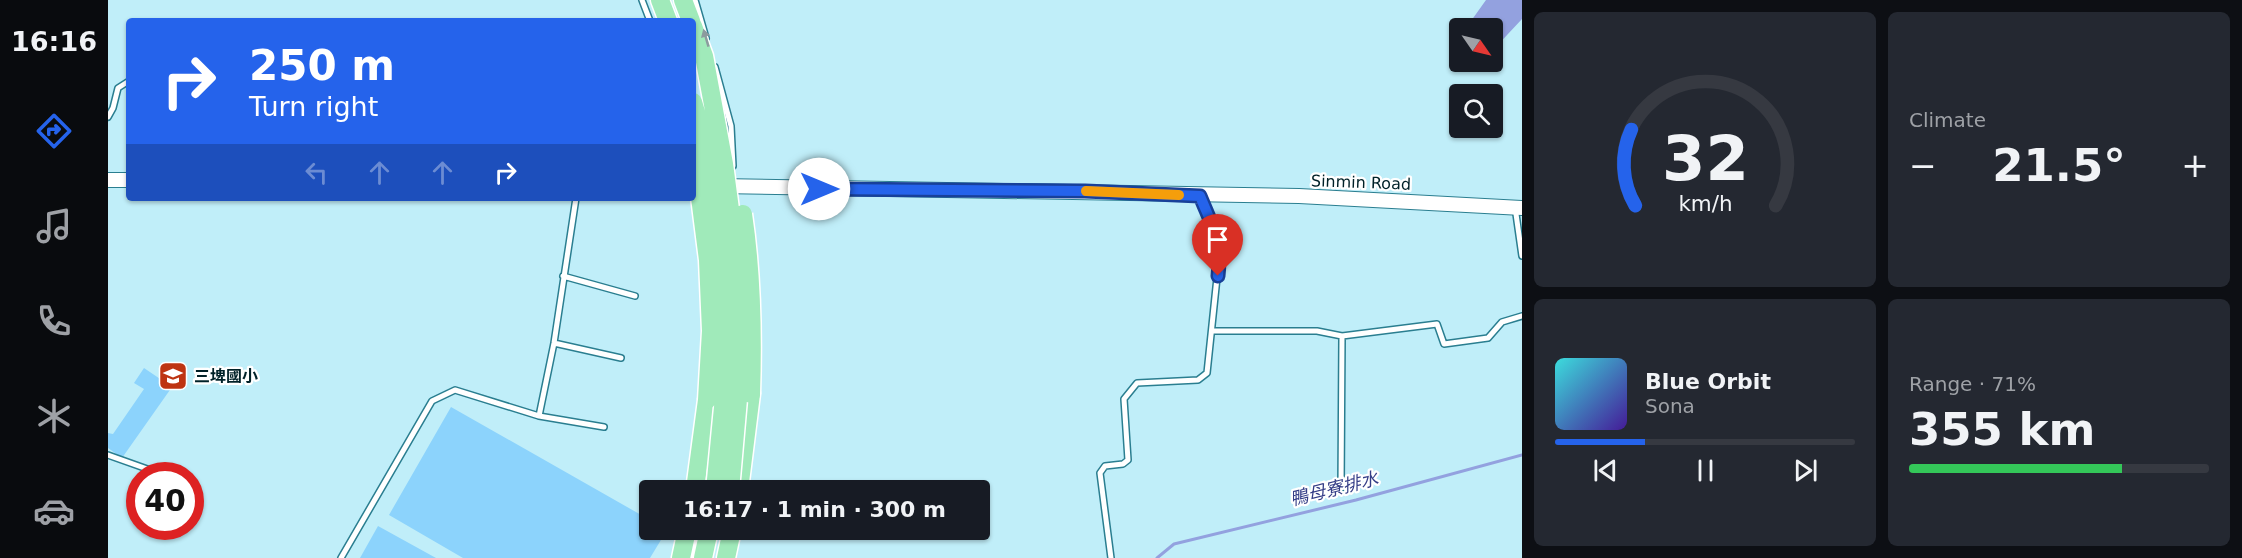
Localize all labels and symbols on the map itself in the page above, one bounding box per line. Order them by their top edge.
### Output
north arrow [1449,18,1503,72]
one-way arrow [701,29,711,47]
position arrow [787,157,851,221]
street label: Sinmin Road [1311,171,1411,194]
pin [1192,214,1243,276]
school or university icon: 三埤國小 [157,360,189,392]
place label: 三埤國小 [194,367,258,386]
speed limit sign: 40 [126,462,204,540]
water label: 鴨母寮排水 [1288,467,1381,510]

